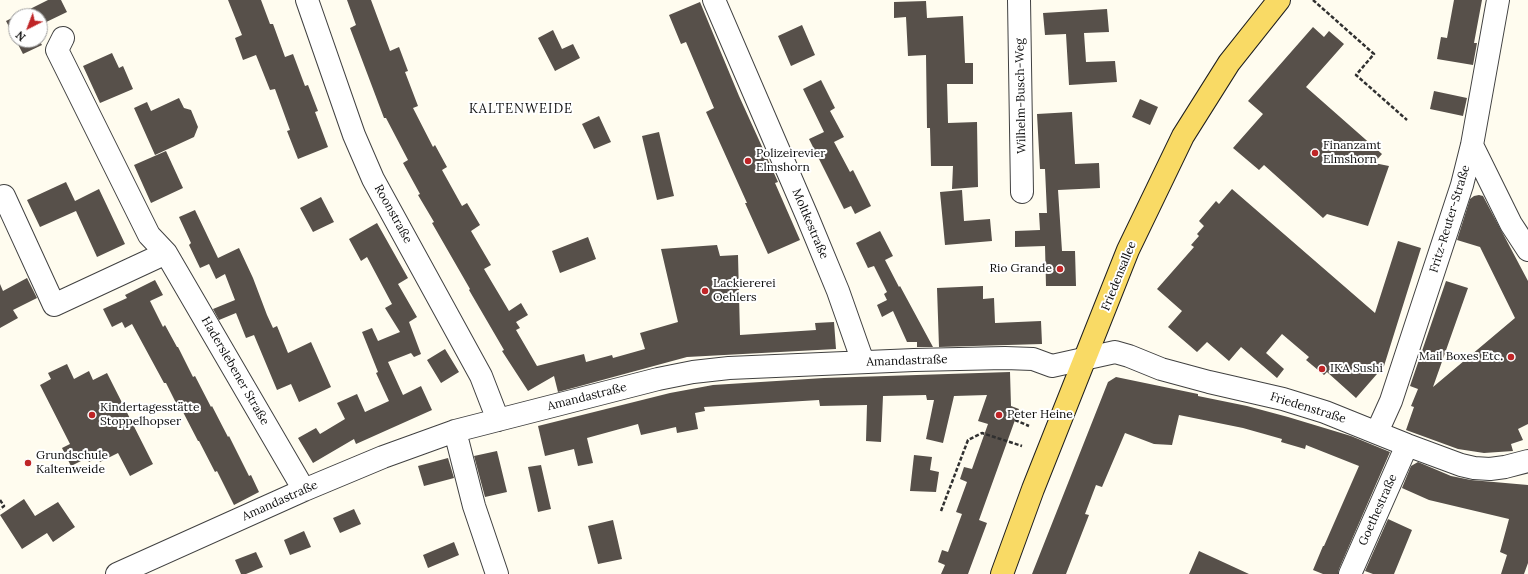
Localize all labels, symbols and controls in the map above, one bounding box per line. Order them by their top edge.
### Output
north arrow [8,8,48,48]
text: N [13,28,28,44]
street label: Wilhelm-Busch-Weg [1013,38,1029,154]
district label: KALTENWEIDE [469,101,573,117]
place label: Finanzamt Elmshorn [1323,139,1381,167]
place label: Polizeirevier Elmshorn [756,147,825,175]
marker: Finanzamt Elmshorn [1310,148,1320,158]
marker: Polizeirevier Elmshorn [743,156,753,166]
street label: Fritz-Reuter-Straße [1427,163,1473,275]
street label: Roonstraße [371,182,415,246]
street label: Moltkestraße [789,187,831,261]
street label: Friedensallee [1099,239,1139,313]
place label: Rio Grande [990,262,1052,276]
marker: Rio Grande [1055,264,1065,274]
place label: Lackiererei Oehlers [713,277,776,305]
marker: Lackiererei Oehlers [700,286,710,296]
street label: Haderslebener Straße [198,314,272,428]
place label: Mail Boxes Etc. [1419,350,1503,364]
street label: Amandastraße [866,352,948,370]
marker: Mail Boxes Etc. [1506,352,1516,362]
place label: IKA Sushi [1330,362,1383,376]
marker: IKA Sushi [1317,364,1327,374]
street label: Amandastraße [546,380,628,414]
street label: Friedenstraße [1268,390,1348,426]
place label: Kindertagesstätte Stoppelhopser [100,401,200,429]
place label: Peter Heine [1007,408,1073,422]
marker: Kindertagesstätte Stoppelhopser [87,410,97,420]
marker: Peter Heine [994,410,1004,420]
place label: Grundschule Kaltenweide [36,449,108,477]
marker: Grundschule Kaltenweide [23,458,33,468]
street label: Goethestraße [1356,472,1400,548]
street label: Amandastraße [240,478,320,524]

